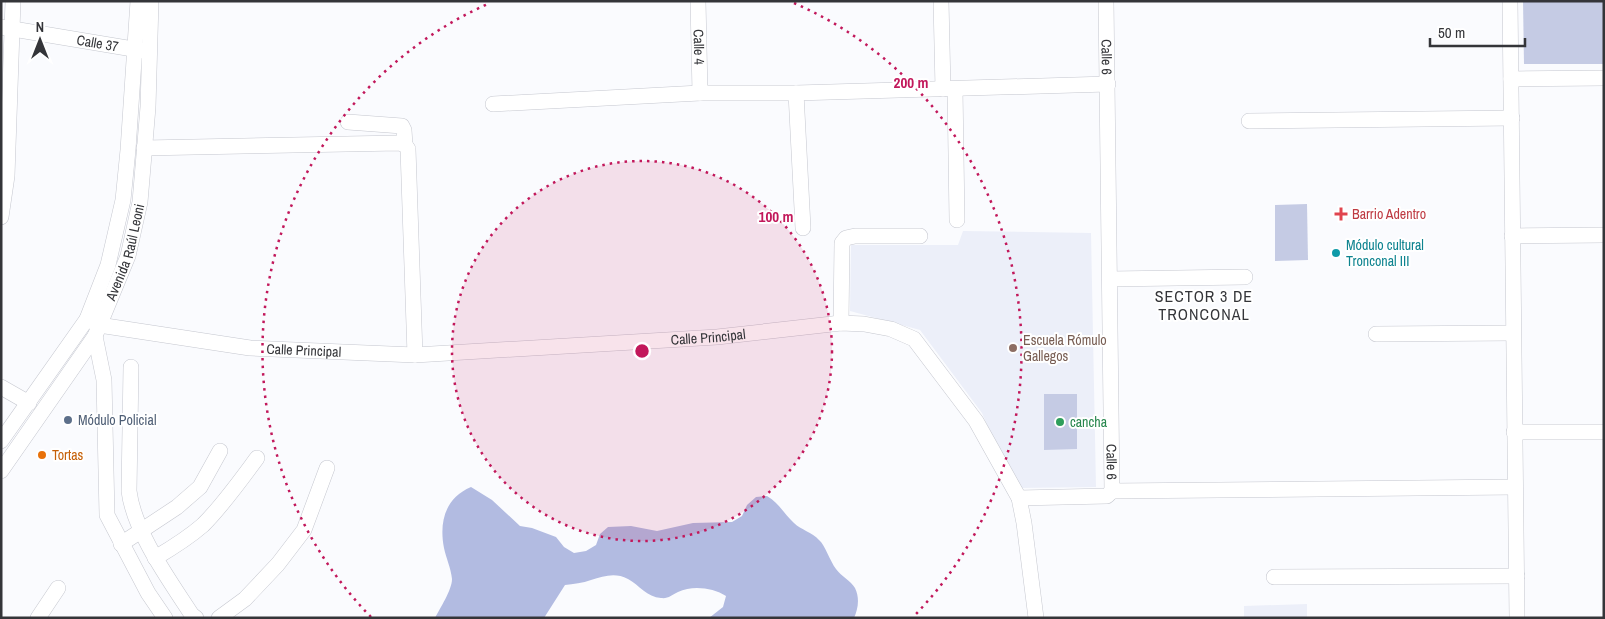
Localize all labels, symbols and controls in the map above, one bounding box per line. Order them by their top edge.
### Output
north arrow [15,15,65,65]
scale bar [1430,15,1525,47]
text: N [36,18,44,36]
text: 50 m [1438,22,1465,43]
street label: Calle 4 [690,29,708,66]
street label: Calle 37 [75,31,120,55]
street label: Calle 6 [1097,39,1116,75]
text: 200 m [894,72,928,93]
street label: Avenida Raúl Leoni [101,202,148,304]
place label: Barrio Adentro [1352,205,1426,223]
text: 100 m [759,206,793,227]
marker: Barrio Adentro [1334,207,1348,221]
place label: Módulo cultural Tronconal III [1346,236,1424,270]
marker: Módulo cultural Tronconal III [1330,247,1342,259]
district label: SECTOR 3 DE TRONCONAL [1155,285,1253,325]
street label: Calle Principal [670,325,746,349]
place label: Escuela Rómulo Gallegos [1023,331,1107,365]
street label: Calle Principal [266,340,342,361]
centre of rings [633,342,651,360]
marker: Escuela Rómulo Gallegos [1007,342,1019,354]
place label: Módulo Policial [78,411,156,429]
place label: cancha [1070,413,1108,431]
marker: Módulo Policial [62,414,74,426]
marker: cancha [1054,416,1066,428]
street label: Calle 6 [1102,444,1121,480]
place label: Tortas [52,446,84,464]
marker: Tortas [36,449,48,461]

